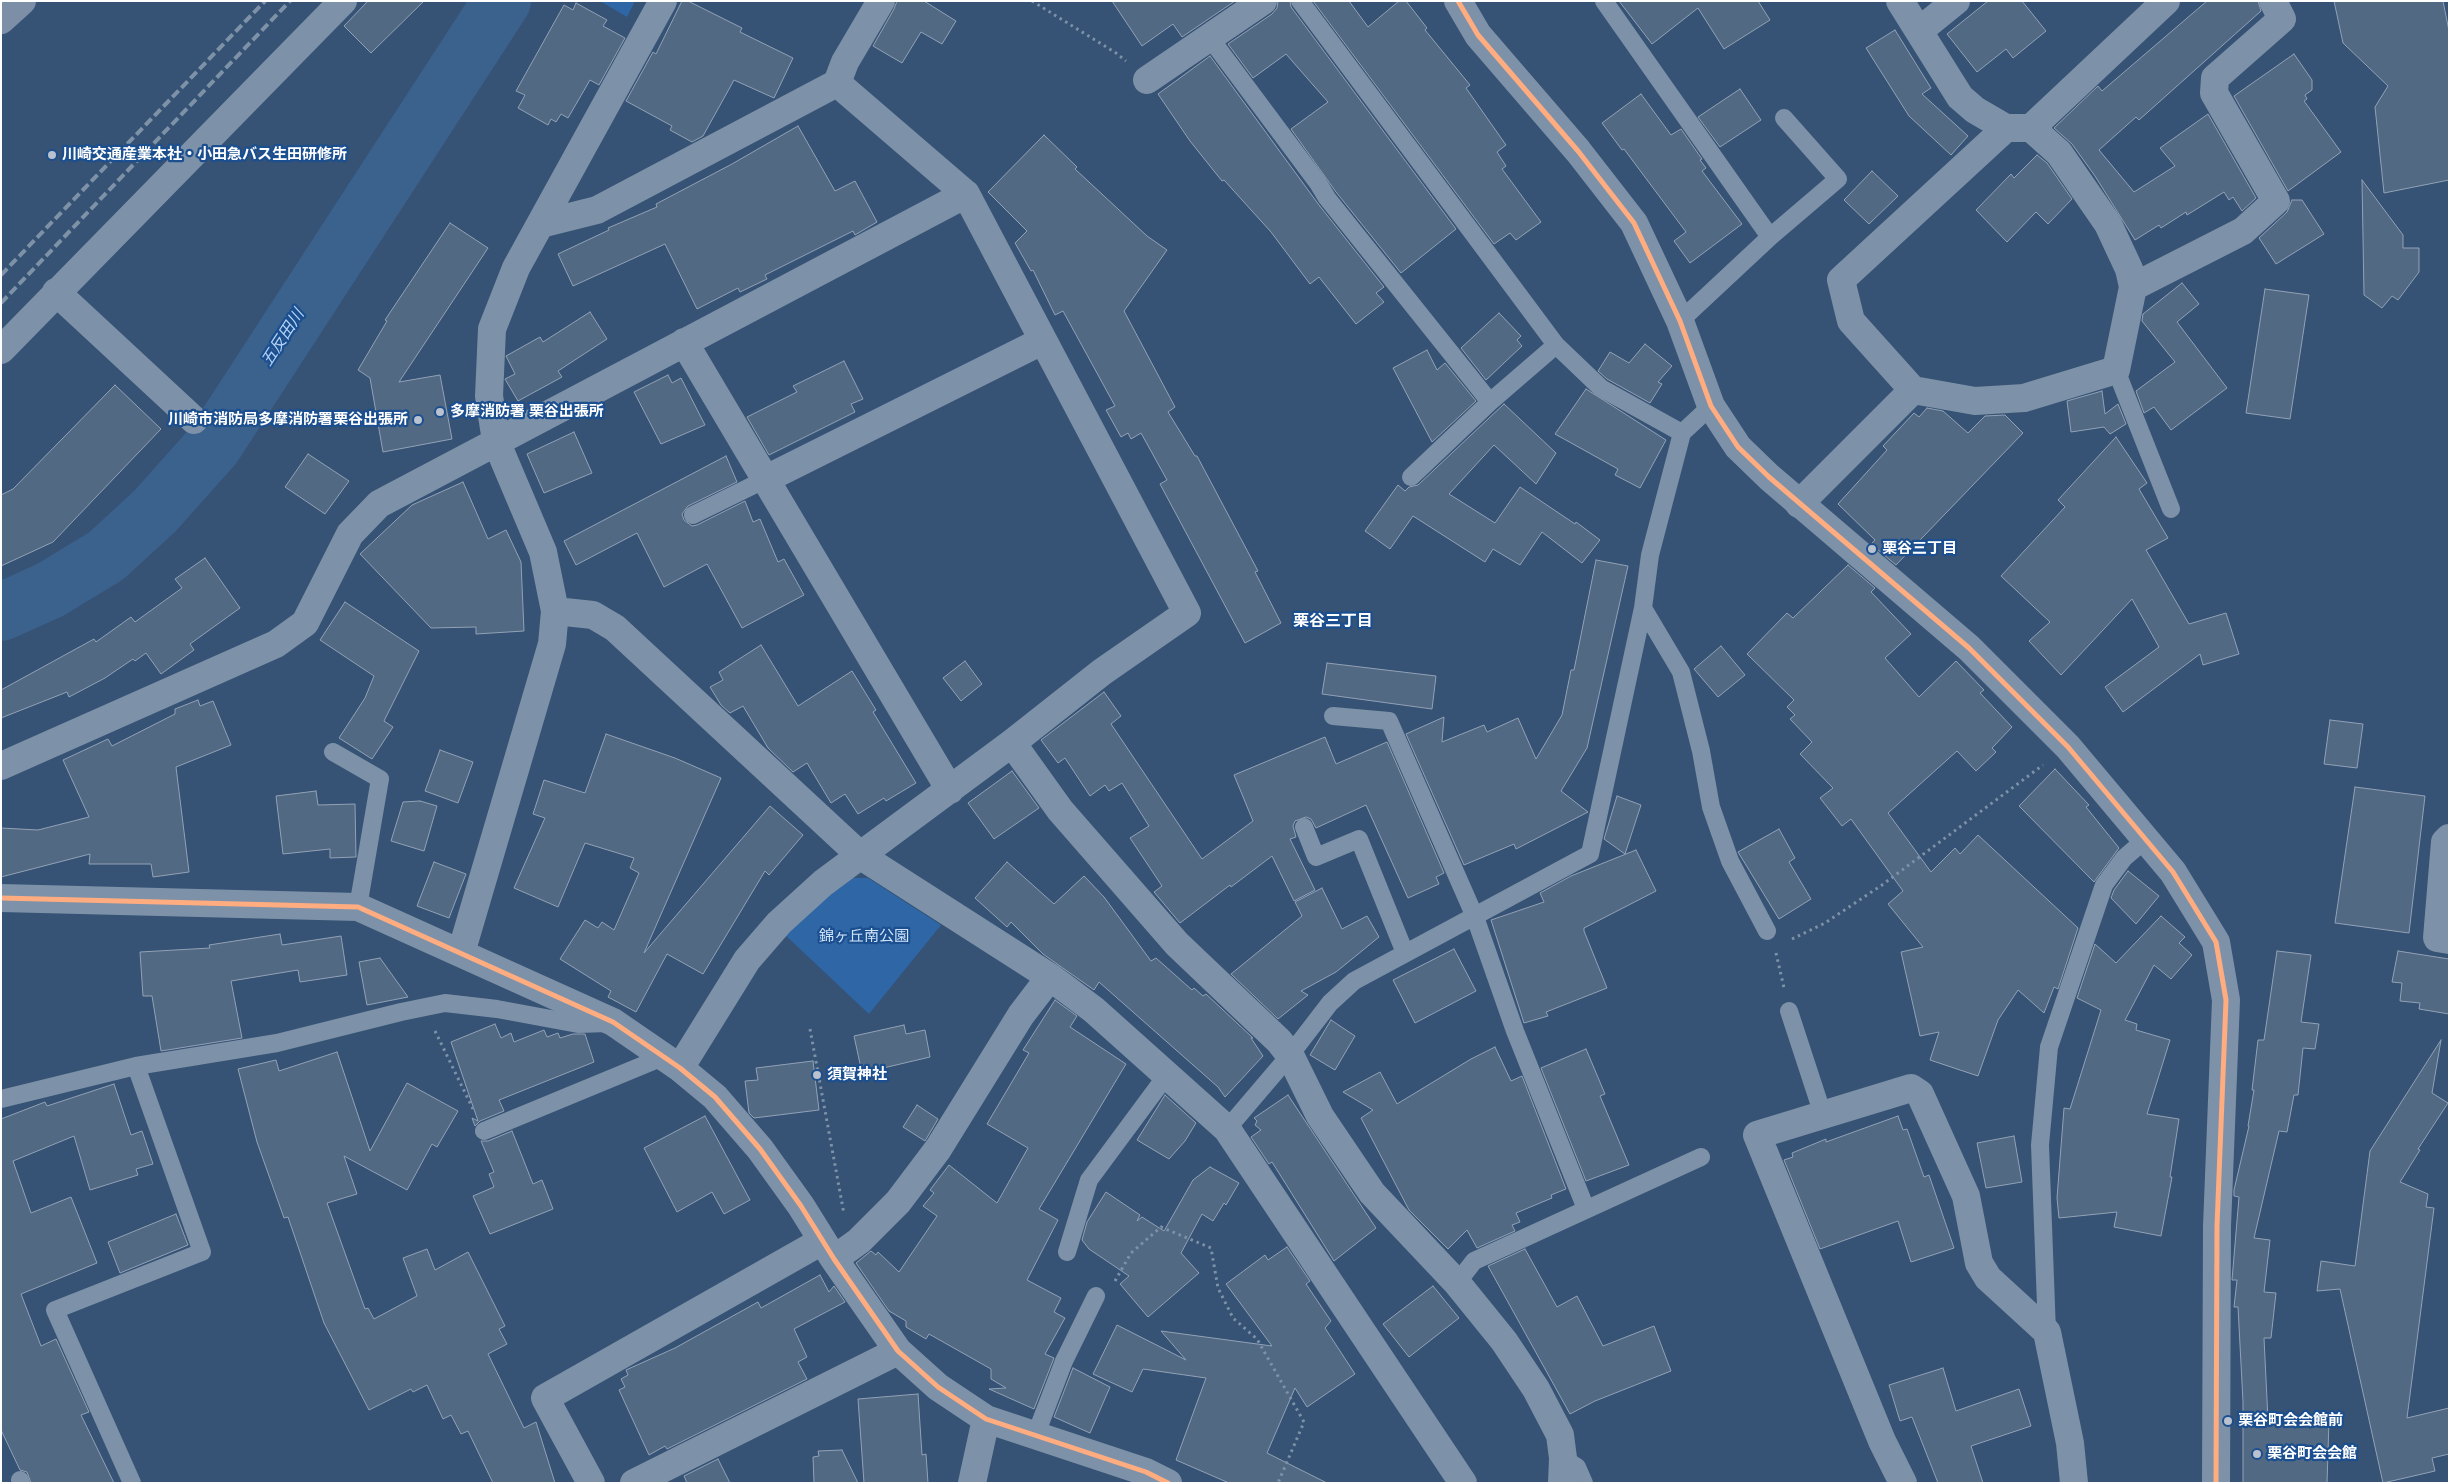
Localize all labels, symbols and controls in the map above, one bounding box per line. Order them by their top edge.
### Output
place label: 川崎交通産業本社・小田急バス生田研修所 [62,146,347,164]
marker: 川崎交通産業本社・小田急バス生田研修所 [46,149,58,161]
water label: 五反田川 [258,306,308,370]
place label: 多摩消防署 栗谷出張所 [450,403,604,421]
marker: 多摩消防署 栗谷出張所 [434,406,446,418]
place label: 川崎市消防局多摩消防署栗谷出張所 [168,411,408,429]
marker: 川崎市消防局多摩消防署栗谷出張所 [412,414,424,426]
place label: 栗谷三丁目 [1882,540,1957,558]
marker: 栗谷三丁目 [1866,543,1878,555]
district label: 栗谷三丁目 [1293,611,1373,631]
park label: 錦ヶ丘南公園 [819,928,909,946]
place label: 須賀神社 [827,1066,887,1084]
marker: 須賀神社 [811,1069,823,1081]
place label: 栗谷町会会館前 [2238,1412,2343,1430]
marker: 栗谷町会会館前 [2222,1415,2234,1427]
place label: 栗谷町会会館 [2267,1445,2357,1463]
marker: 栗谷町会会館 [2251,1448,2263,1460]

